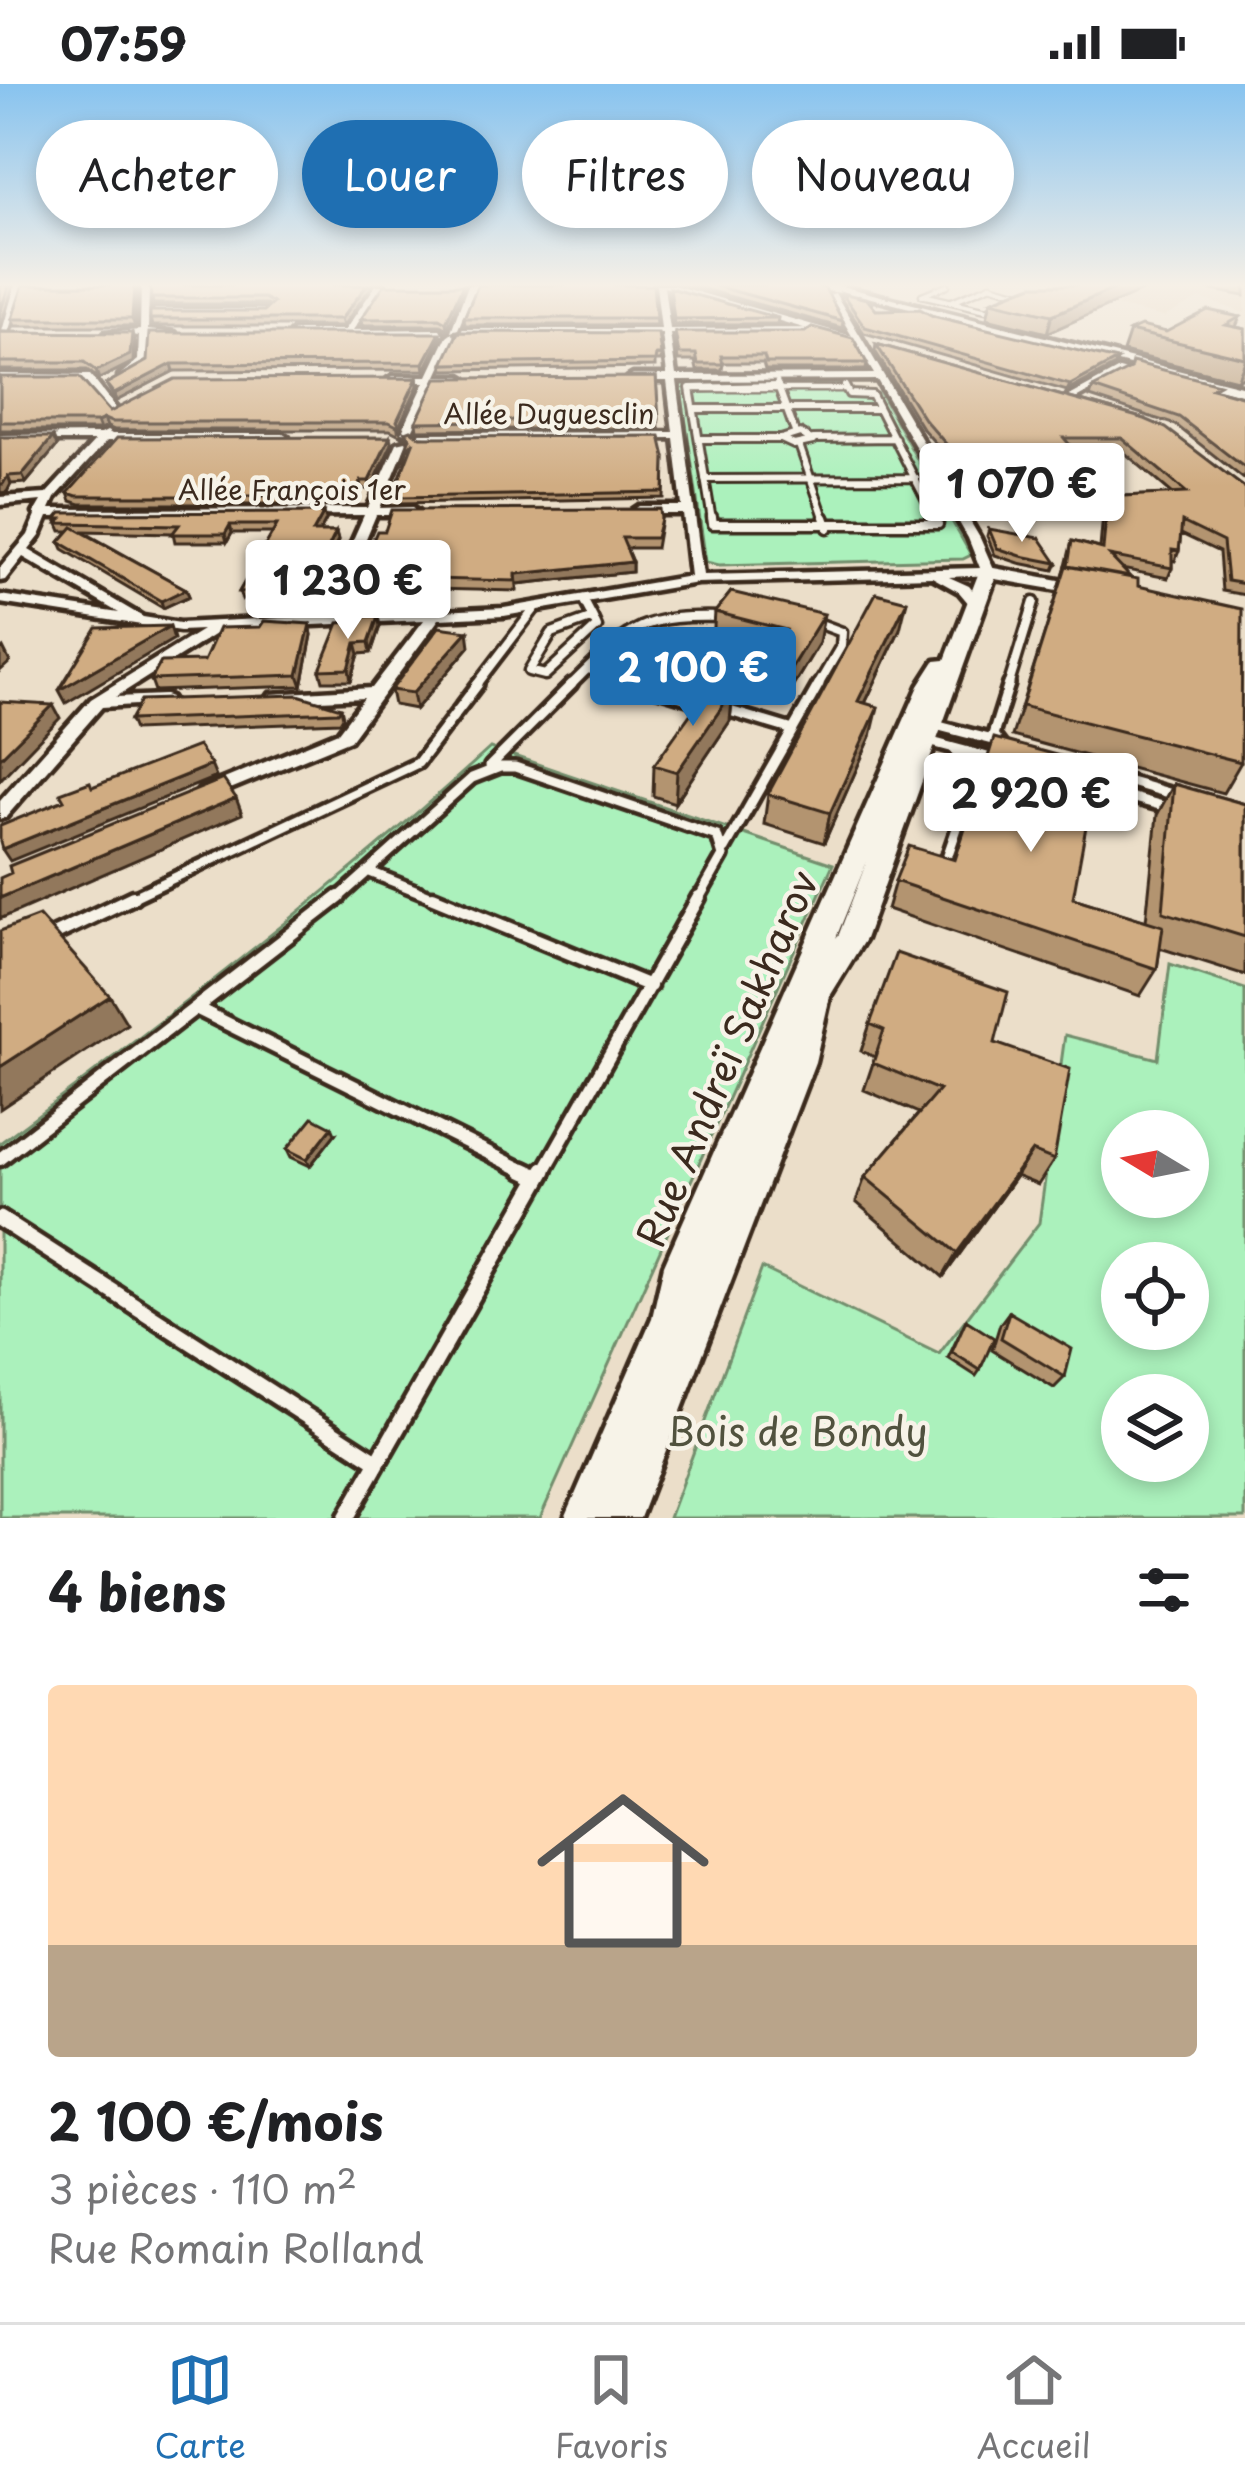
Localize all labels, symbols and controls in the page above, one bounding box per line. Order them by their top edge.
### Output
text: 07:59 [60,8,187,76]
chip: Acheter [36,120,278,228]
chip: Louer [302,120,498,228]
chip: Filtres [522,120,728,228]
chip: Nouveau [752,120,1014,228]
street label: Allée Duguesclin [443,392,655,433]
pin: 1 070 € [911,443,1133,545]
text: 1 070 € [946,452,1098,511]
street label: Allée François 1er [178,468,406,509]
pin: 1 230 € [237,540,459,642]
text: 1 230 € [273,549,423,608]
pin: 2 100 € [582,627,804,729]
text: 2 100 € [617,636,769,695]
pin: 2 920 € [920,753,1142,855]
text: 2 920 € [951,762,1111,821]
street label: Rue Andreï Sakharov [619,861,831,1255]
north arrow [1101,1110,1209,1218]
map controls [1101,1110,1209,1482]
button: locate [1101,1242,1209,1350]
button: layers [1101,1374,1209,1482]
park label: Bois de Bondy [666,1400,928,1459]
text: 4 biens [48,1552,227,1629]
icon: filters [1131,1557,1197,1623]
icon: home [515,1763,731,1979]
text: 2 100 €/mois [48,2081,384,2158]
text: 3 pièces · 110 m² [48,2158,357,2217]
text: Rue Romain Rolland [48,2217,424,2276]
tab: Carte [154,2347,246,2469]
tab: Favoris [555,2347,668,2469]
tab: Accueil [977,2347,1091,2469]

